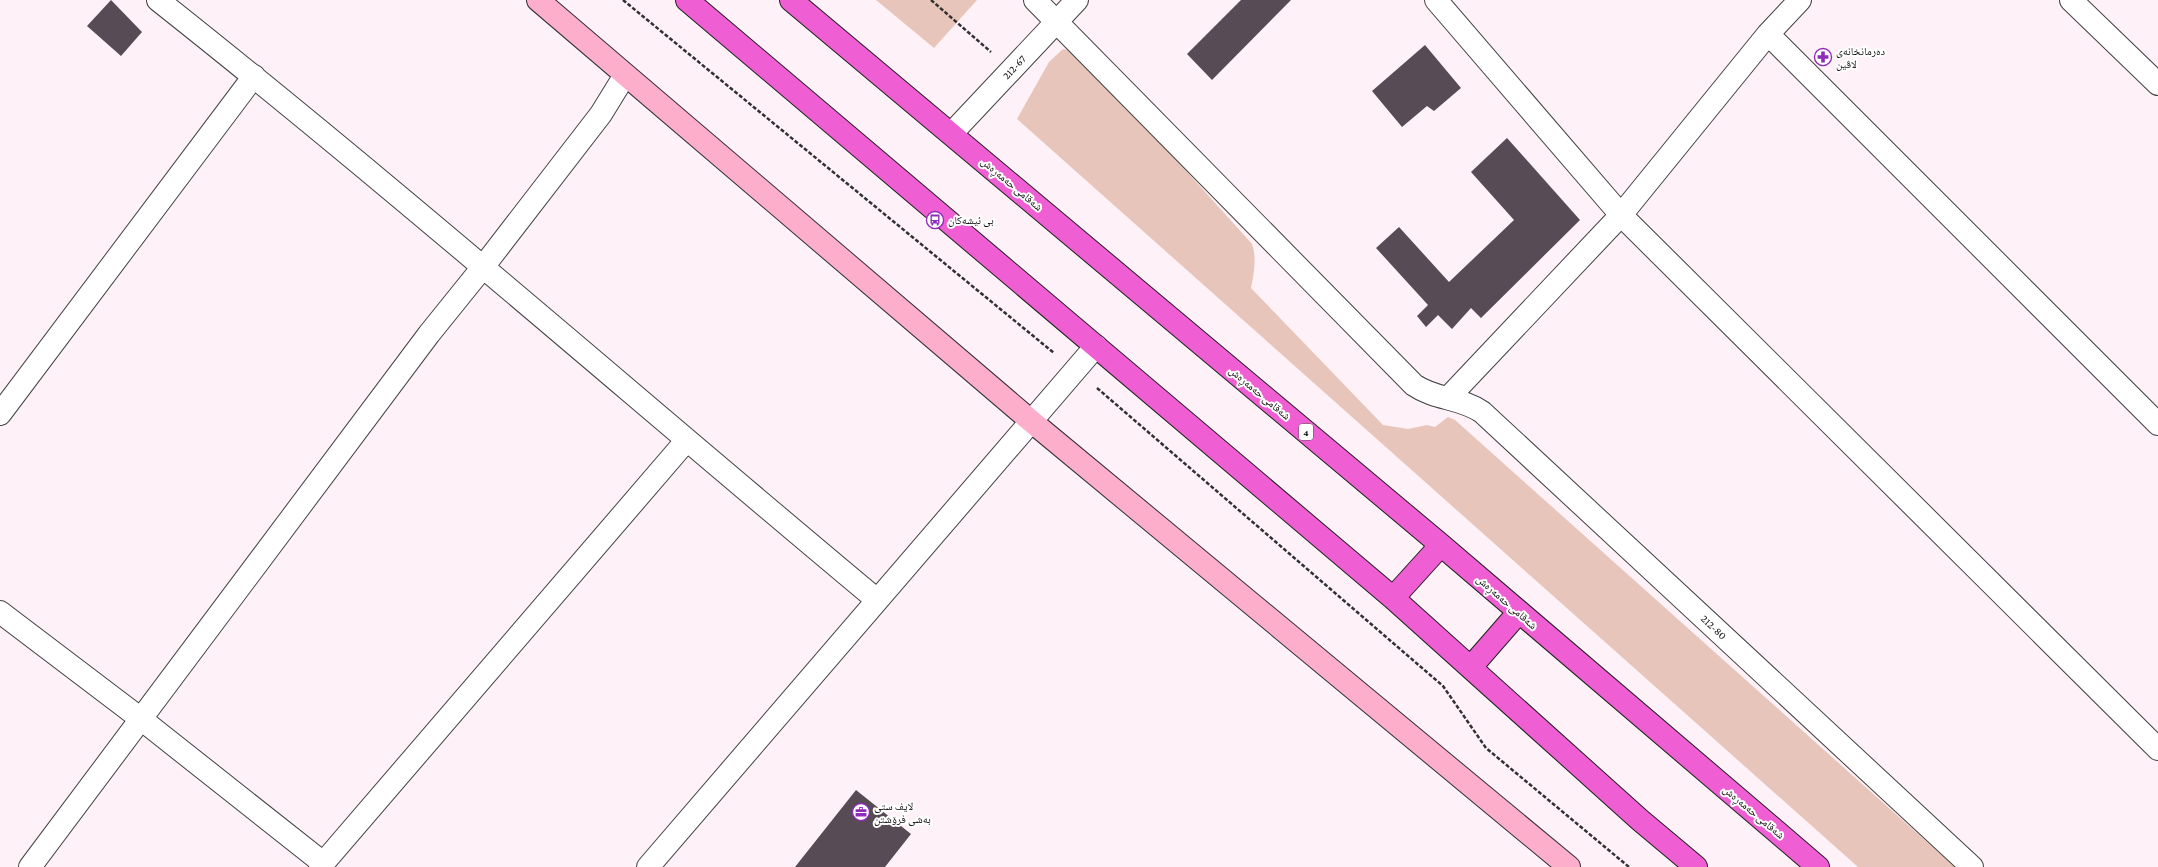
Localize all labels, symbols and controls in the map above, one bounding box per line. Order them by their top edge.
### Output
place label: دەرمانخانەی لاڤین [1836,45,1885,71]
pharmacy icon: دەرمانخانەی لاڤین [1813,47,1833,67]
street label: 212-67 [1000,53,1028,81]
street label: شەقامی حەمەڕەش [977,155,1045,216]
bus stop icon: بی ئیشەکان [925,210,945,230]
place label: بی ئیشەکان [948,214,994,227]
street label: شەقامی حەمەڕەش [1225,364,1293,425]
road number: 4 [1299,424,1313,440]
street label: شەقامی حەمەڕەش [1472,573,1540,634]
street label: 212-80 [1699,612,1729,642]
street label: شەقامی حەمەڕەش [1719,783,1787,844]
place label: لایف ستی بەشی فرۆشتن [874,800,931,826]
office icon: لایف ستی بەشی فرۆشتن [851,802,871,822]

